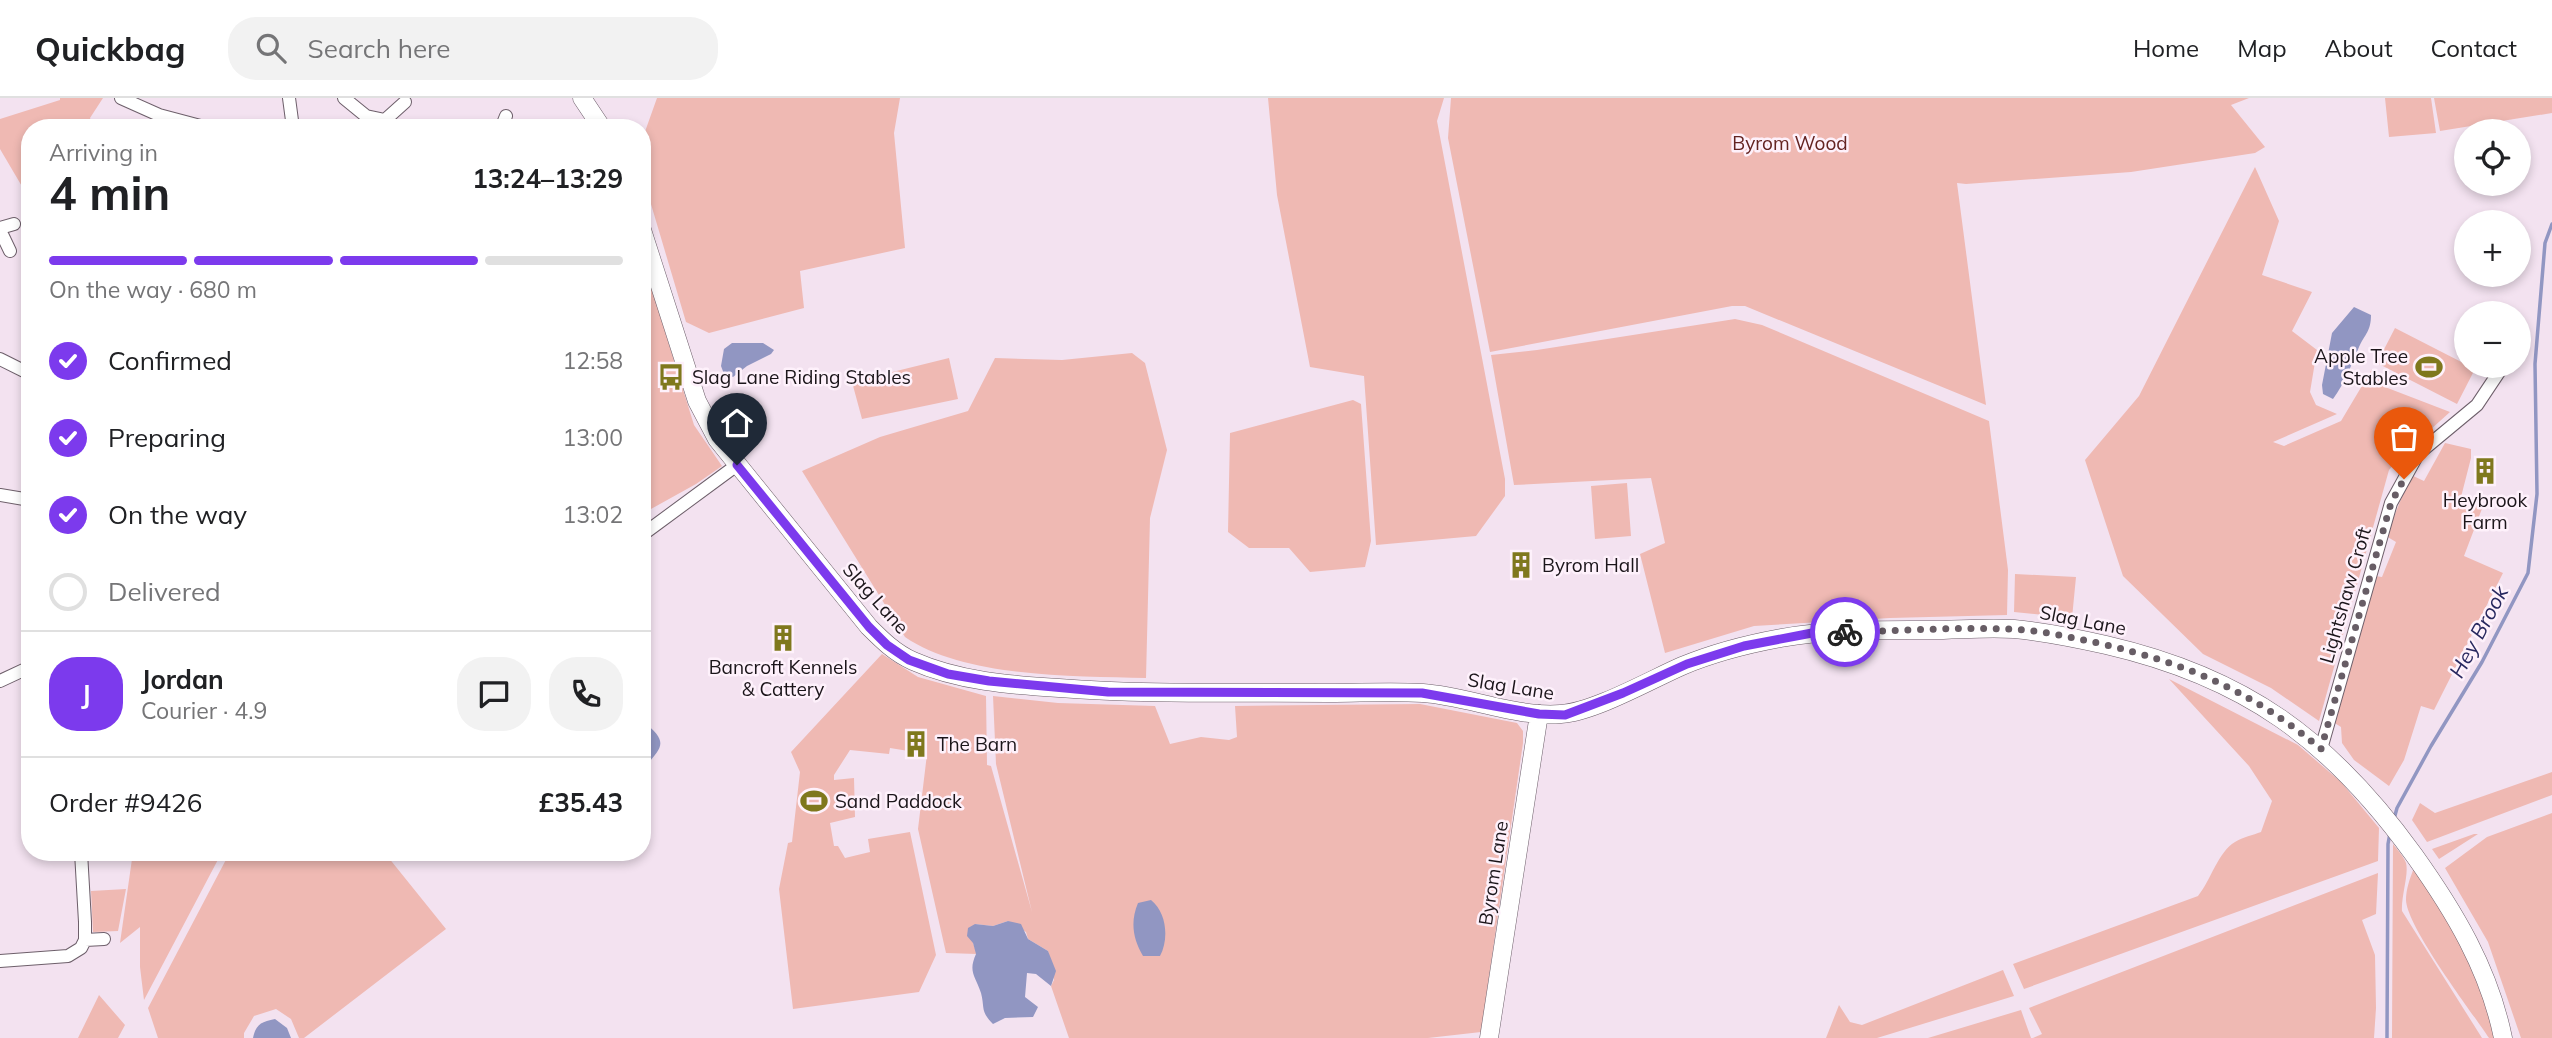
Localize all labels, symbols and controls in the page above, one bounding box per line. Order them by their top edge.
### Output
search box [228,17,718,80]
text: Quickbag [35,28,186,69]
icon: search [252,29,290,67]
text: Search here [308,32,450,65]
text: Home [2133,33,2199,63]
text: Map [2237,33,2287,63]
text: About [2325,33,2393,63]
text: Contact [2431,33,2517,63]
map controls [2454,119,2531,378]
button: locate [2454,119,2531,196]
park label: Byrom Wood [1732,131,1848,155]
text: Arriving in [49,138,158,167]
text: 13:24–13:29 [472,162,623,195]
text: 4 min [49,164,170,222]
button: + [2454,210,2531,287]
text: On the way · 680 m [49,275,257,304]
button: − [2454,301,2531,378]
icon: check [49,342,87,380]
text: Confirmed [108,344,232,377]
place label: Apple Tree Stables [2314,344,2408,390]
text: 12:58 [563,346,623,375]
sports icon: Apple Tree Stables [2414,352,2444,382]
bus stop icon: Slag Lane Riding Stables [656,362,686,392]
place label: Slag Lane Riding Stables [692,365,911,389]
pin [707,393,767,465]
icon: home [718,404,756,442]
pin [2374,407,2434,479]
icon: bag [2385,418,2423,456]
icon: check [49,419,87,457]
text: Preparing [108,421,226,454]
text: 13:00 [563,423,623,452]
building icon: Heybrook Farm [2470,456,2500,486]
place label: Heybrook Farm [2443,488,2527,534]
icon: check [49,496,87,534]
text: On the way [108,498,247,531]
text: 13:02 [563,500,623,529]
street label: Lightshaw Croft [2314,524,2376,666]
building icon: Byrom Hall [1506,550,1536,580]
place label: Byrom Hall [1542,553,1639,577]
street label: Slag Lane [838,557,914,639]
text: Delivered [108,575,221,608]
water label: Hey Brook [2443,580,2514,682]
courier [1810,597,1880,667]
street label: Slag Lane [2038,600,2128,640]
icon: bike [1826,613,1864,651]
building icon: Bancroft Kennels & Cattery [768,623,798,653]
place label: Bancroft Kennels & Cattery [709,655,857,701]
button: chat [457,657,531,731]
button: phone [549,657,623,731]
text: Jordan [141,663,224,696]
street label: Slag Lane [1466,667,1556,705]
text: J [81,678,91,711]
text: Courier · 4.9 [141,696,267,725]
building icon: The Barn [901,729,931,759]
place label: The Barn [937,732,1017,756]
text: Order #9426 [49,786,202,819]
text: £35.43 [539,786,623,819]
sports icon: Sand Paddock [799,786,829,816]
place label: Sand Paddock [835,789,962,813]
street label: Byrom Lane [1473,819,1513,927]

